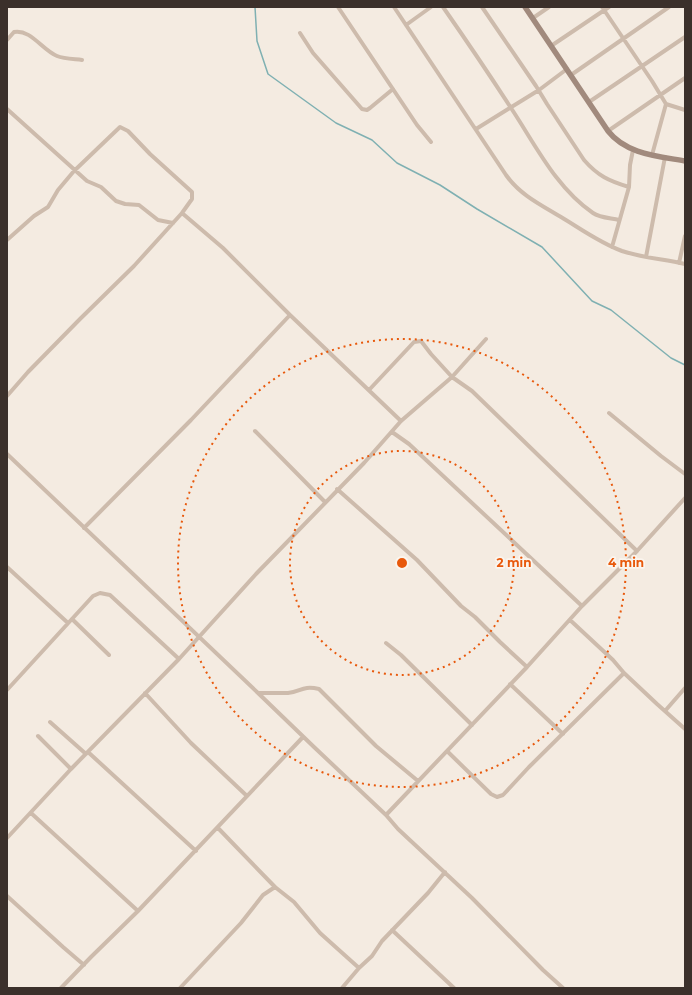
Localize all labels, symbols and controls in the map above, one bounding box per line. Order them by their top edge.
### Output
text: 2 min [497,555,531,570]
text: 4 min [608,555,644,570]
centre of rings [395,556,409,570]

